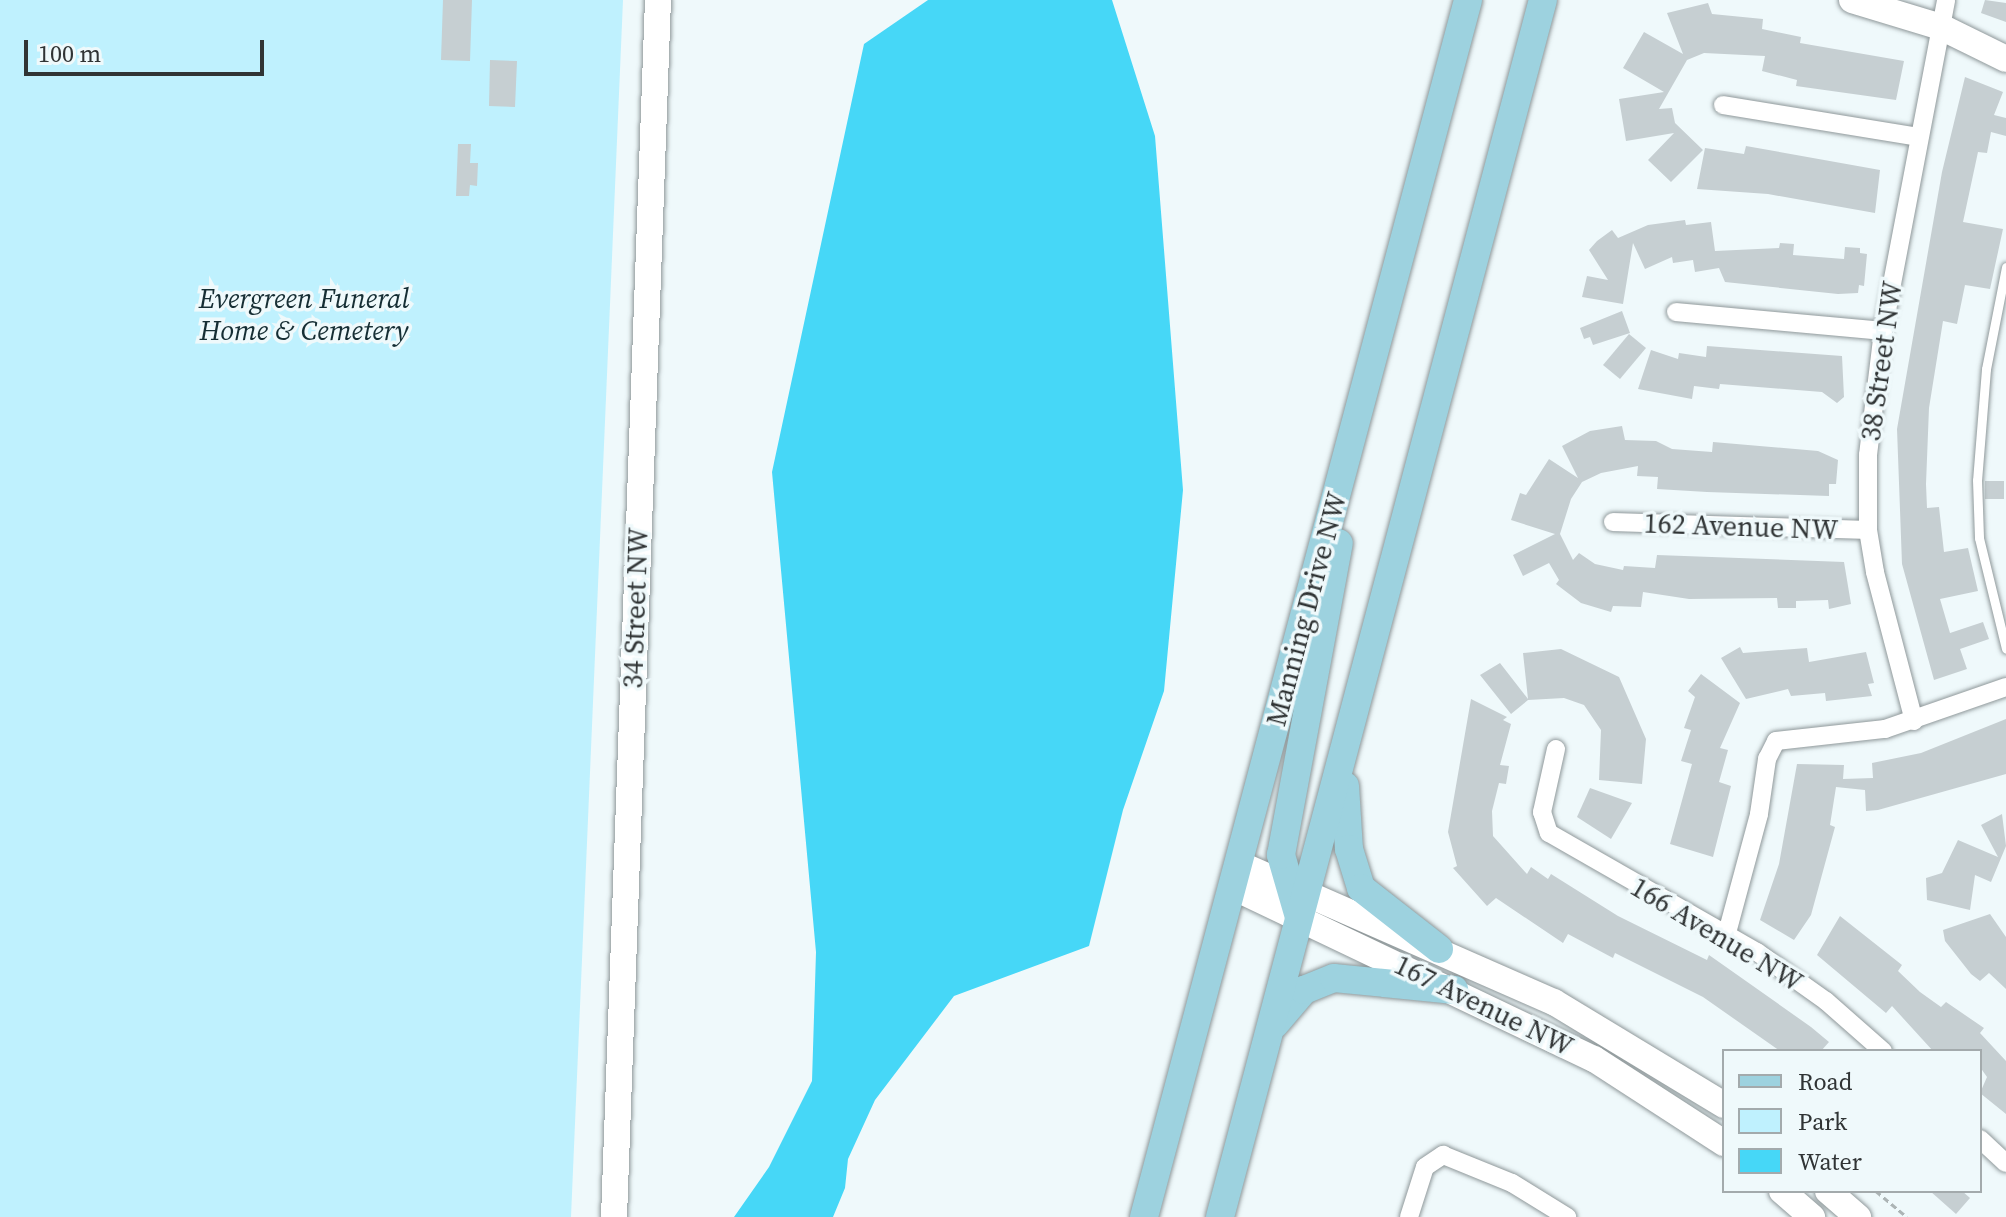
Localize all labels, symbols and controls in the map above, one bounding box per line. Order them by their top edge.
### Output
scale bar [28,24,268,74]
text: 100 m [38,37,101,70]
street label: 38 Street NW [1853,279,1909,443]
park label: Evergreen Funeral Home & Cemetery [199,281,409,347]
street label: Manning Drive NW [1259,488,1353,730]
street label: 162 Avenue NW [1643,506,1839,546]
street label: 34 Street NW [615,527,655,689]
street label: 166 Avenue NW [1625,870,1809,998]
street label: 167 Avenue NW [1389,947,1579,1063]
legend [1722,1049,1982,1193]
text: Road [1798,1065,1852,1098]
text: Park [1798,1105,1847,1138]
text: Water [1798,1145,1862,1178]

